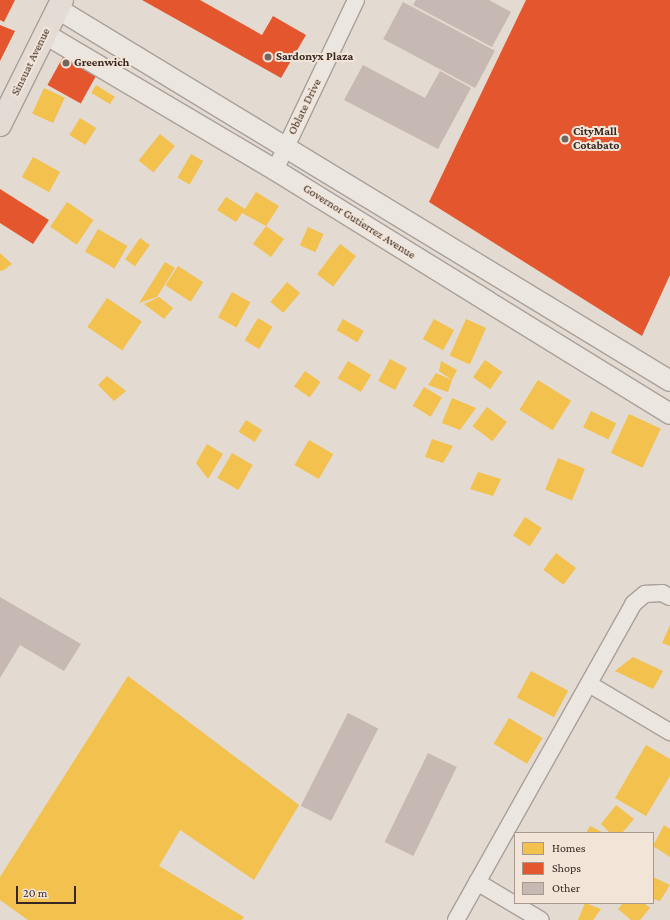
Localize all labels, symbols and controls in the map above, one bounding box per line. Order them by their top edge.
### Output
street label: Sinsuat Avenue [8,26,54,98]
place label: Sardonyx Plaza [276,50,353,64]
marker: Sardonyx Plaza [263,52,273,62]
place label: Greenwich [74,56,130,70]
marker: Greenwich [61,58,71,68]
street label: Oblate Drive [285,77,325,137]
place label: CityMall Cotabato [573,125,619,153]
marker: CityMall Cotabato [560,134,570,144]
street label: Governor Gutierrez Avenue [300,181,418,263]
legend [514,832,654,904]
text: Homes [552,841,585,855]
text: Shops [552,861,581,875]
scale bar [18,878,78,904]
text: Other [552,881,580,895]
text: 20 m [23,886,47,900]

